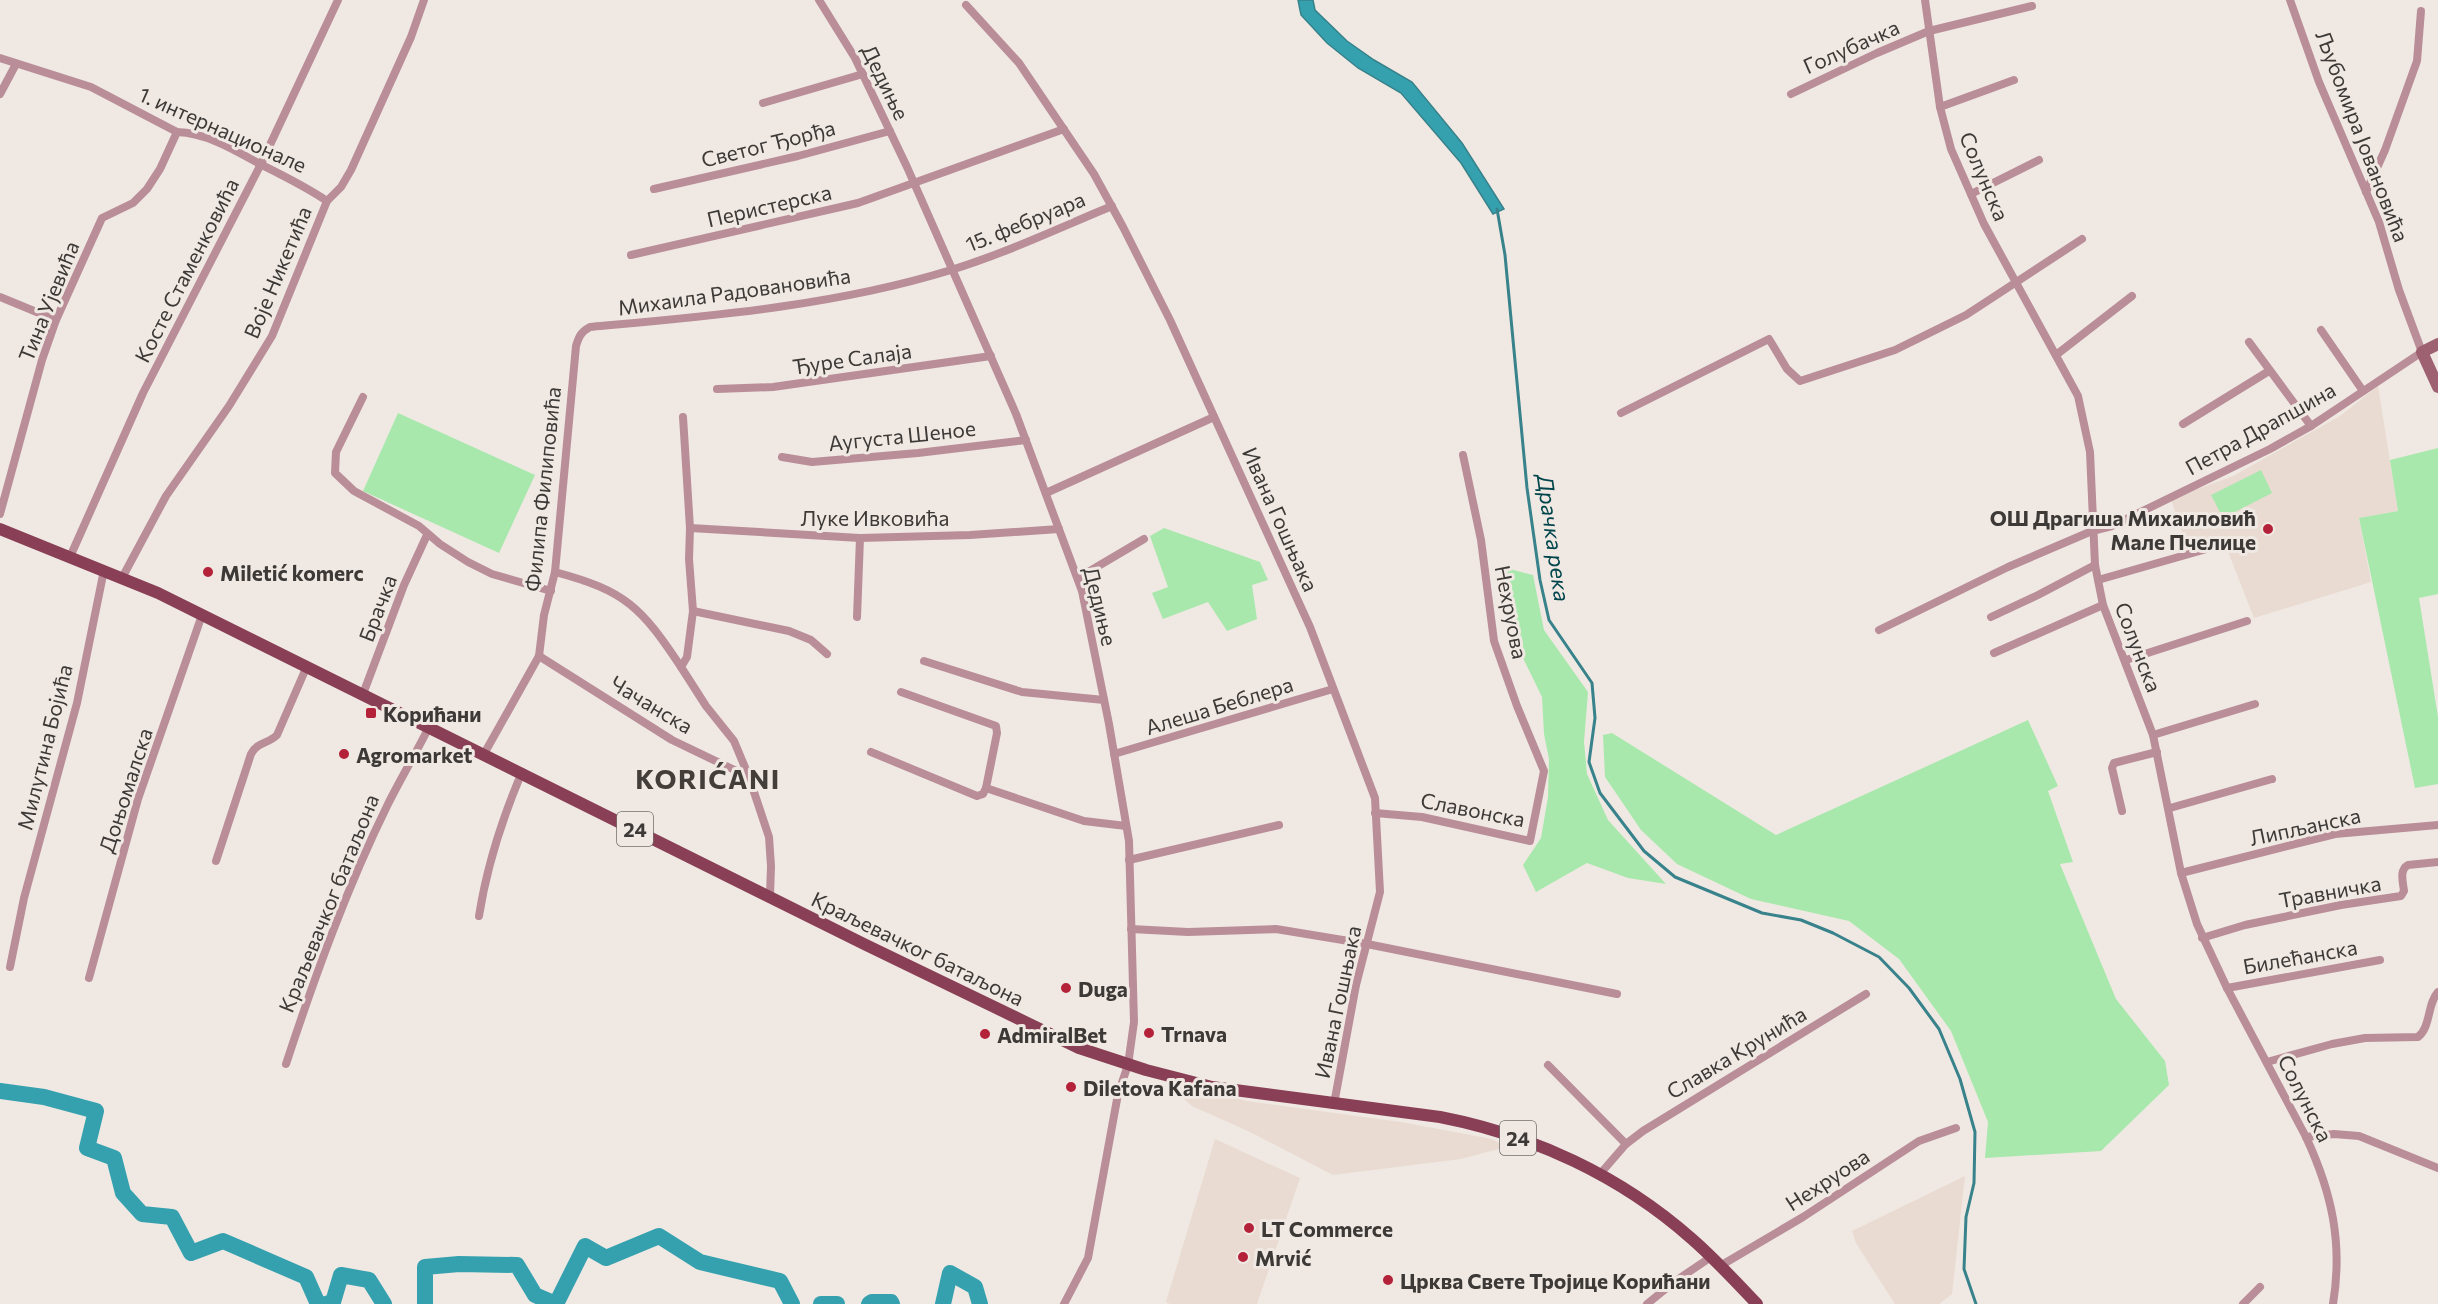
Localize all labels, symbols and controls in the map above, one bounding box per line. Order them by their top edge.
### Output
street label: Голубачка [1799,14,1903,78]
street label: Љубомира Јовановића [2311,27,2415,245]
street label: Дедиње [857,40,915,124]
street label: 1. интернационале [135,81,311,177]
street label: Светог Ђорђа [698,114,838,172]
street label: Солунска [1955,128,2015,224]
street label: Косте Стаменковића [129,174,243,366]
street label: Перистерска [704,179,834,231]
street label: 15. фебруара [962,186,1088,256]
street label: Воје Никетића [238,202,316,342]
street label: Тина Ујевића [13,237,83,365]
street label: Михаила Радовановића [616,262,852,320]
street label: Ђуре Салаја [791,337,913,379]
street label: Петра Драпшина [2181,376,2339,480]
street label: Филипа Филиповића [519,385,565,593]
street label: Аугуста Шеное [827,415,977,455]
street label: Ивана Гошњака [1238,443,1324,595]
water label: Драчка река [1531,471,1576,603]
street label: Луке Ивковића [801,505,949,530]
place label: ОШ Драгиша Михаиловић Мале Пчелице [1990,505,2256,554]
marker: ОШ Драгиша Михаиловић Мале Пчелице [2261,522,2275,536]
place label: Miletić komerc [220,560,364,585]
street label: Нехруова [1491,563,1533,661]
street label: Дедиње [1079,564,1123,648]
marker: Miletić komerc [201,565,215,579]
street label: Брачка [353,571,401,645]
street label: Солунска [2110,599,2168,695]
street label: Милутина Бојића [11,662,77,832]
street label: Чачанска [606,670,698,738]
street label: Алеша Беблера [1142,671,1296,739]
place label: Корићани [383,701,481,726]
marker: Корићани [364,706,378,720]
street label: Доњомалска [93,725,157,855]
place label: Agromarket [356,742,473,767]
marker: Agromarket [337,747,351,761]
district label: KORIĆANI [635,762,781,795]
street label: Славонска [1419,787,1527,831]
street label: Краљевачког батаљона [273,790,383,1016]
street label: Липљанска [2247,802,2363,850]
road number: 24 [617,812,653,846]
street label: Травничка [2277,870,2383,912]
street label: Краљевачког батаљона [808,886,1028,1010]
street label: Ивана Гошњака [1309,923,1365,1081]
street label: Билећанска [2241,934,2359,978]
place label: Duga [1078,976,1128,1001]
marker: Duga [1059,981,1073,995]
street label: Славка Крунића [1662,1000,1810,1104]
place label: Trnava [1161,1021,1227,1046]
place label: AdmiralBet [997,1022,1107,1047]
marker: Trnava [1142,1026,1156,1040]
marker: AdmiralBet [978,1027,992,1041]
street label: Солунска [2273,1050,2339,1146]
place label: Diletova Kafana [1083,1075,1237,1100]
marker: Diletova Kafana [1064,1080,1078,1094]
road number: 24 [1500,1121,1536,1155]
street label: Нехруова [1780,1143,1874,1215]
place label: LT Commerce [1261,1216,1393,1241]
marker: LT Commerce [1242,1221,1256,1235]
place label: Mrvić [1255,1245,1311,1270]
marker: Mrvić [1236,1250,1250,1264]
place label: Црква Свете Тројице Корићани [1400,1268,1711,1293]
marker: Црква Свете Тројице Корићани [1381,1273,1395,1287]

